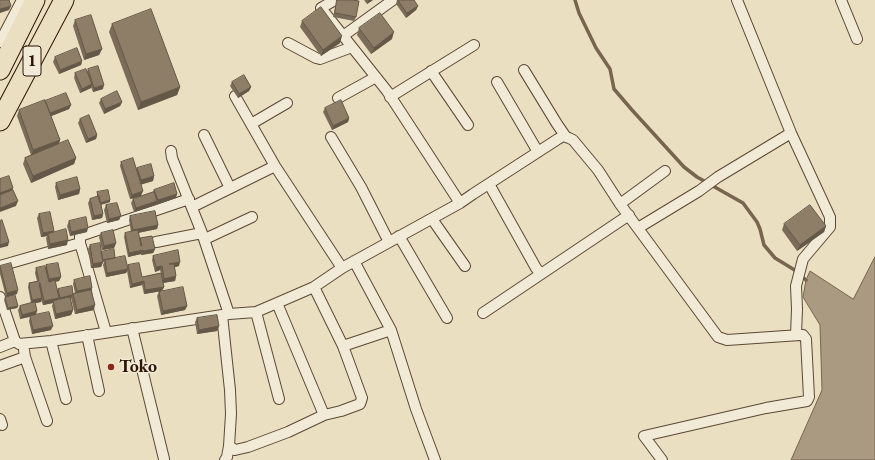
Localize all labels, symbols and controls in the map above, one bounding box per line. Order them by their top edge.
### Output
road number: 1 [23,46,41,76]
place label: Toko [119,356,157,378]
marker: Toko [106,362,116,372]

